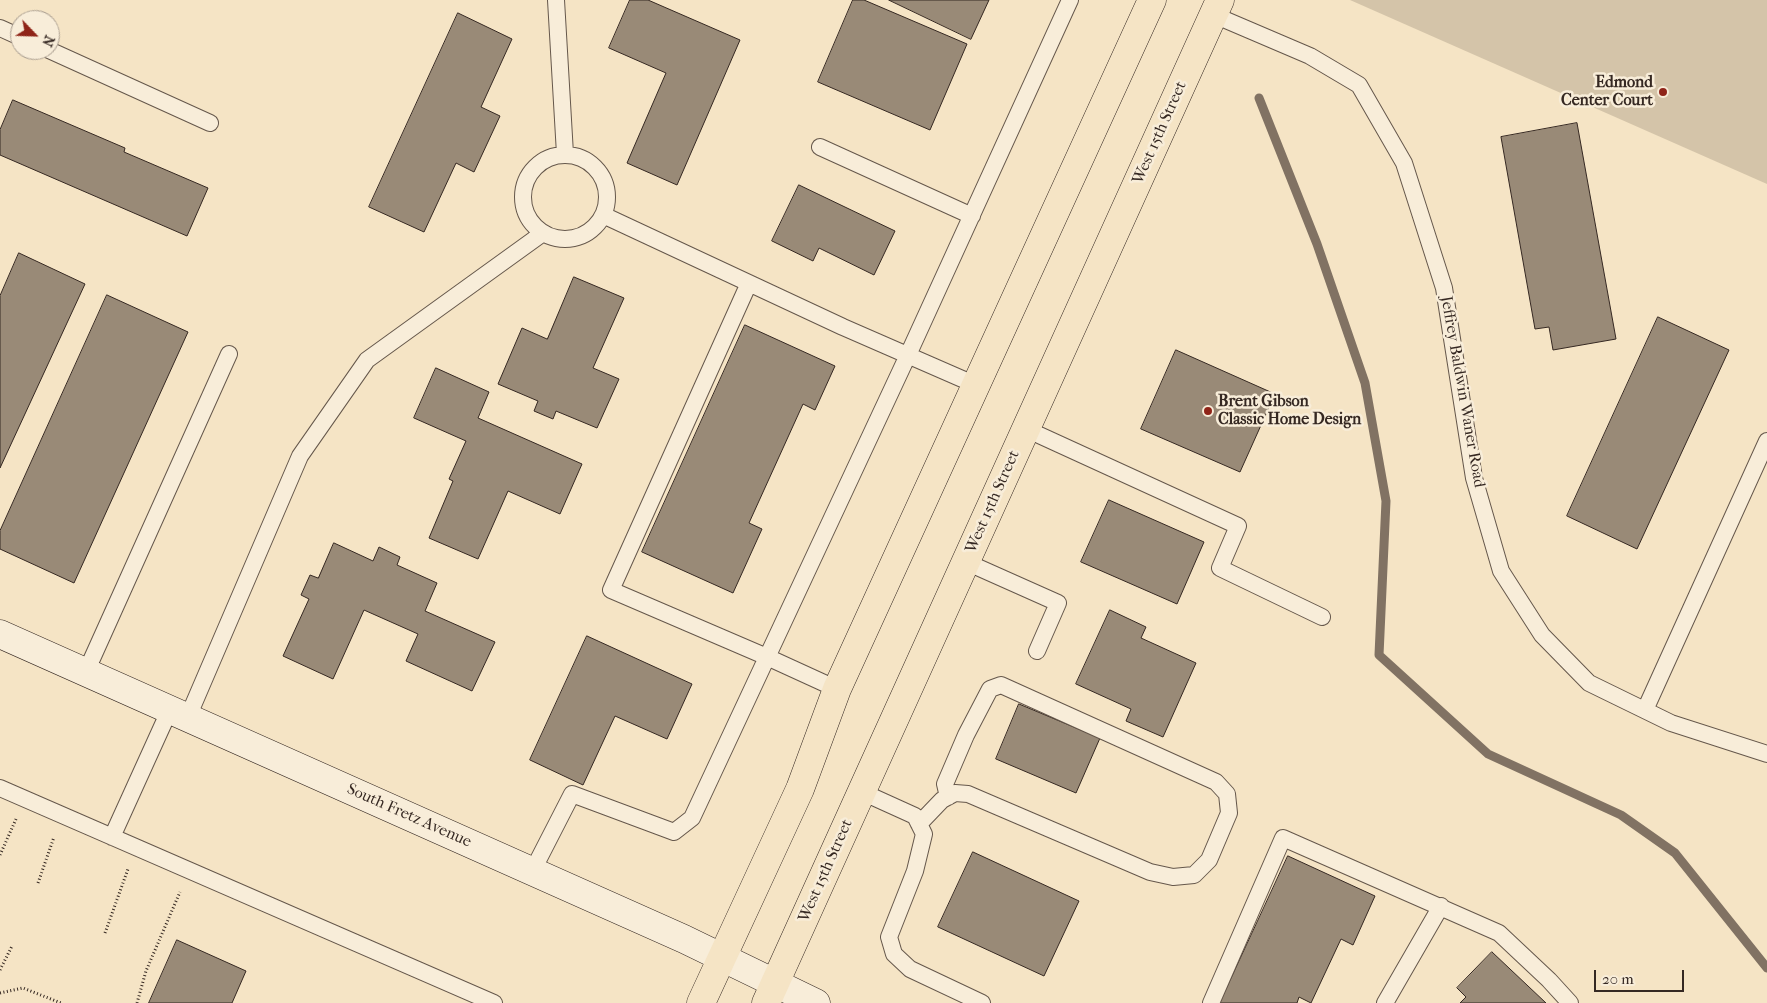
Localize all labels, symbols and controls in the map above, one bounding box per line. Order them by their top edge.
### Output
north arrow [10,10,60,60]
text: N [38,33,58,49]
place label: Edmond Center Court [1561,73,1653,111]
street label: West 15th Street [1129,79,1191,187]
marker: Edmond Center Court [1657,86,1669,98]
street label: Jeffrey Baldwin Waner Road [1436,295,1488,489]
place label: Brent Gibson Classic Home Design [1218,392,1361,430]
marker: Brent Gibson Classic Home Design [1202,405,1214,417]
street label: West 15th Street [962,448,1024,556]
street label: South Fretz Avenue [344,780,474,852]
street label: West 15th Street [795,817,857,925]
scale bar [1597,960,1687,992]
text: 20 m [1602,970,1634,988]

